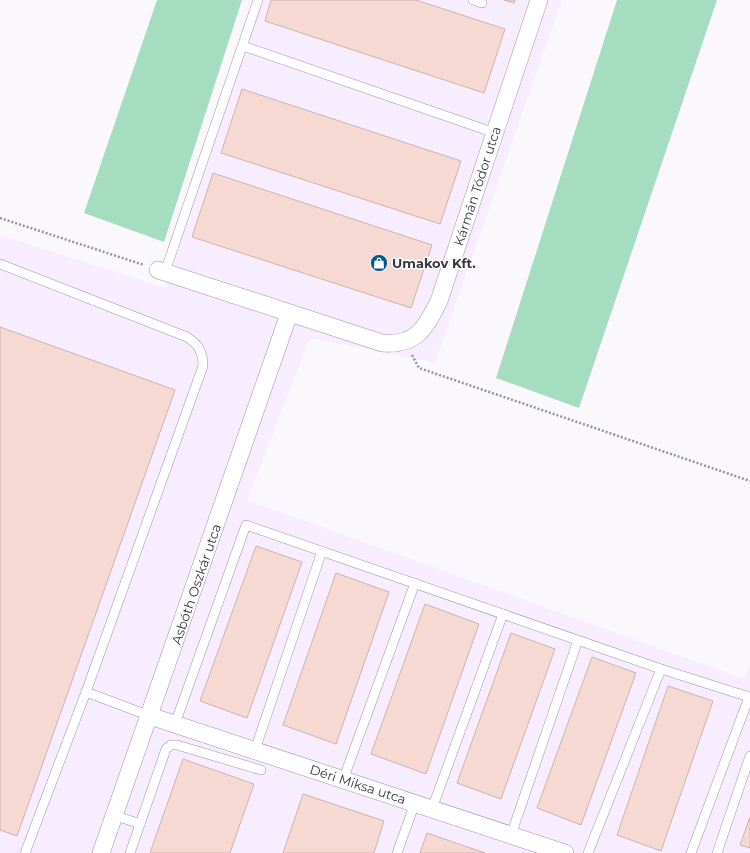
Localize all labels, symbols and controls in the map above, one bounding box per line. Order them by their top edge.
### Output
street label: Kármán Tódor utca [450,124,504,248]
shop icon: Umakov Kft. [369,253,389,273]
place label: Umakov Kft. [392,255,476,271]
street label: Asbóth Oszkár utca [168,522,224,646]
street label: Déri Miksa utca [308,761,408,807]

